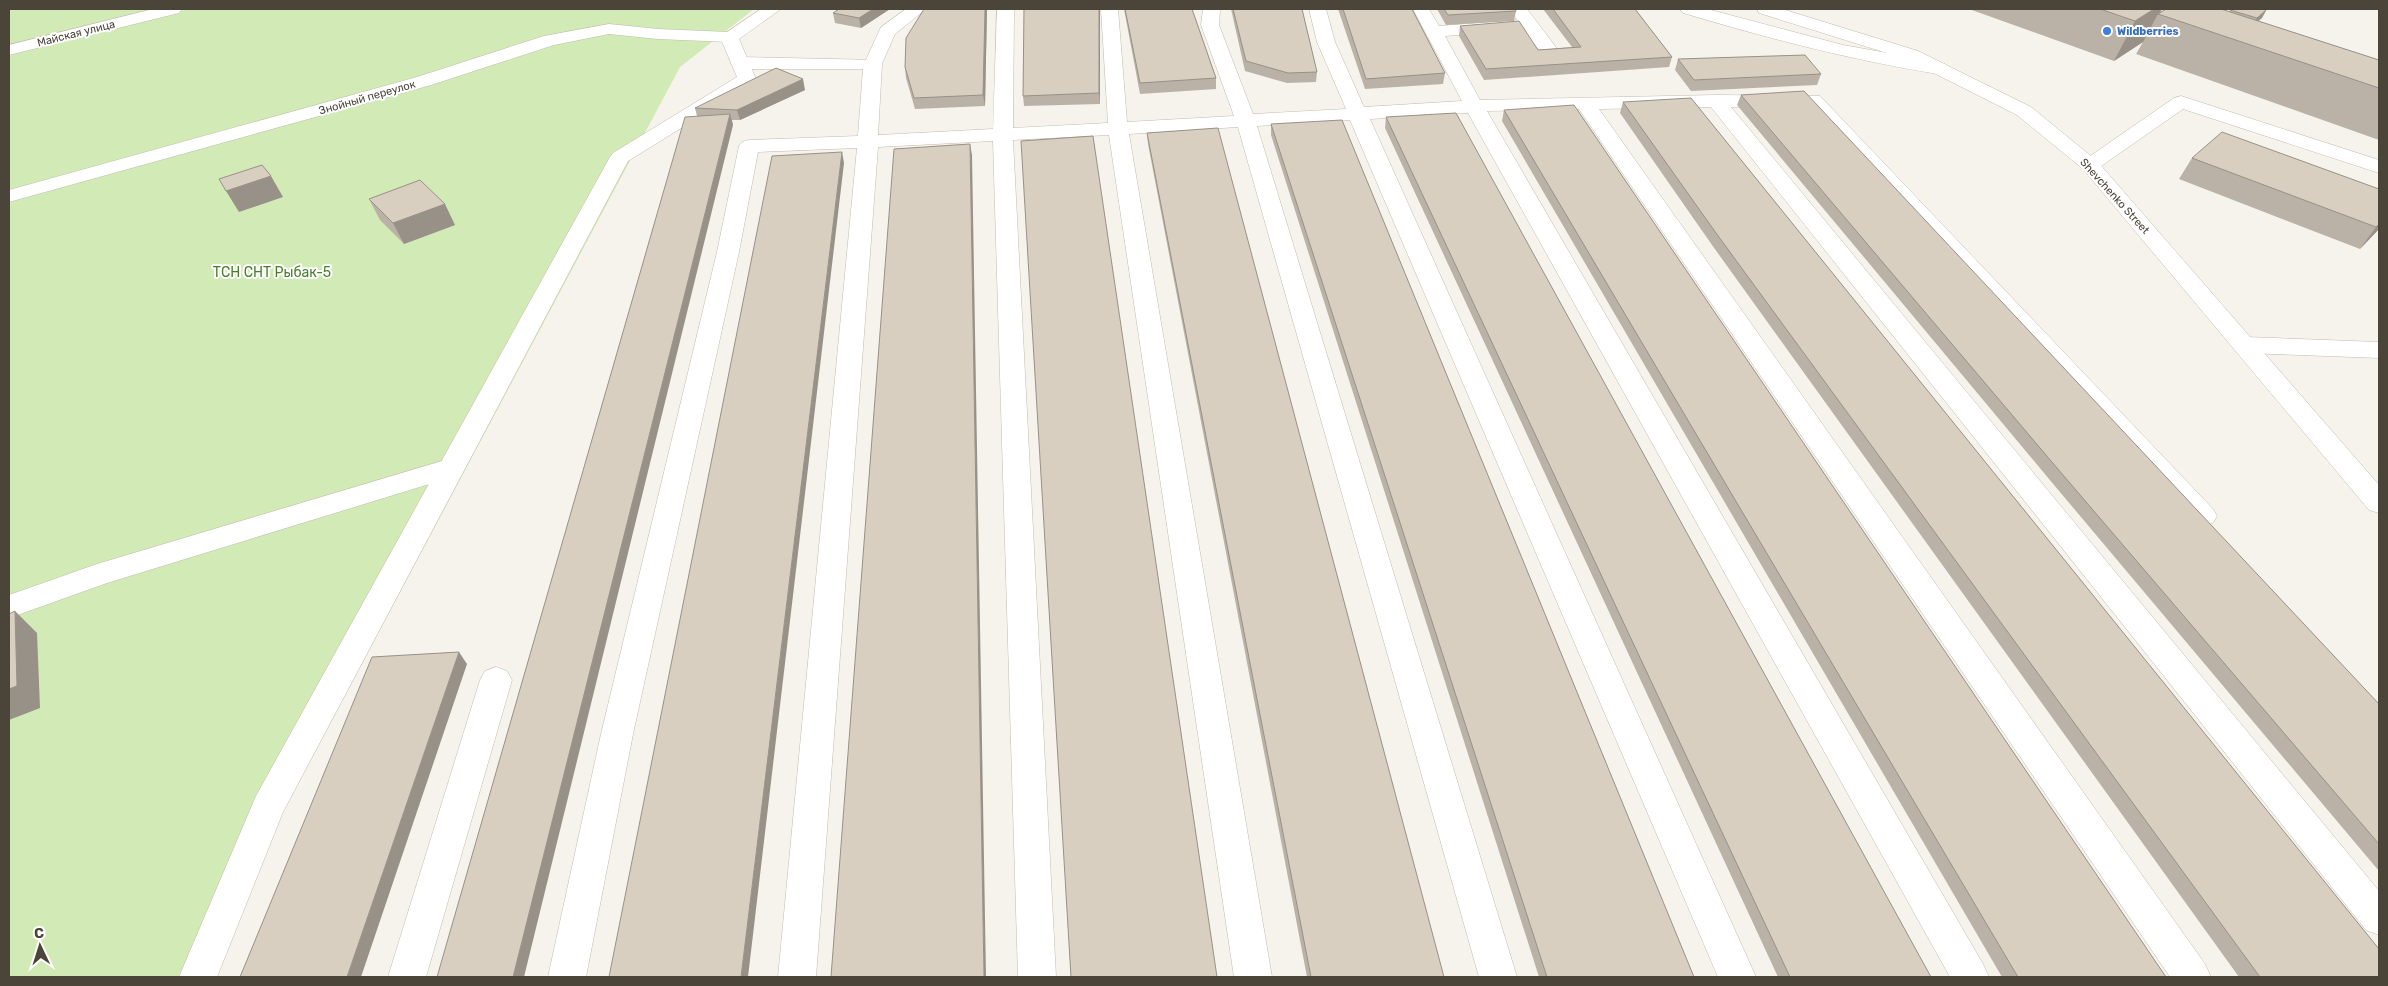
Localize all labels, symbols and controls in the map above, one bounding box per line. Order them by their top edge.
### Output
street label: Майская улица [36,18,116,49]
marker: Wildberries [2101,25,2113,37]
place label: Wildberries [2117,25,2179,38]
street label: Знойный переулок [317,77,417,117]
street label: Shevchenko Street [2077,156,2152,237]
park label: ТСН СНТ Рыбак-5 [213,264,331,281]
north arrow [15,921,65,971]
text: С [34,925,45,942]

